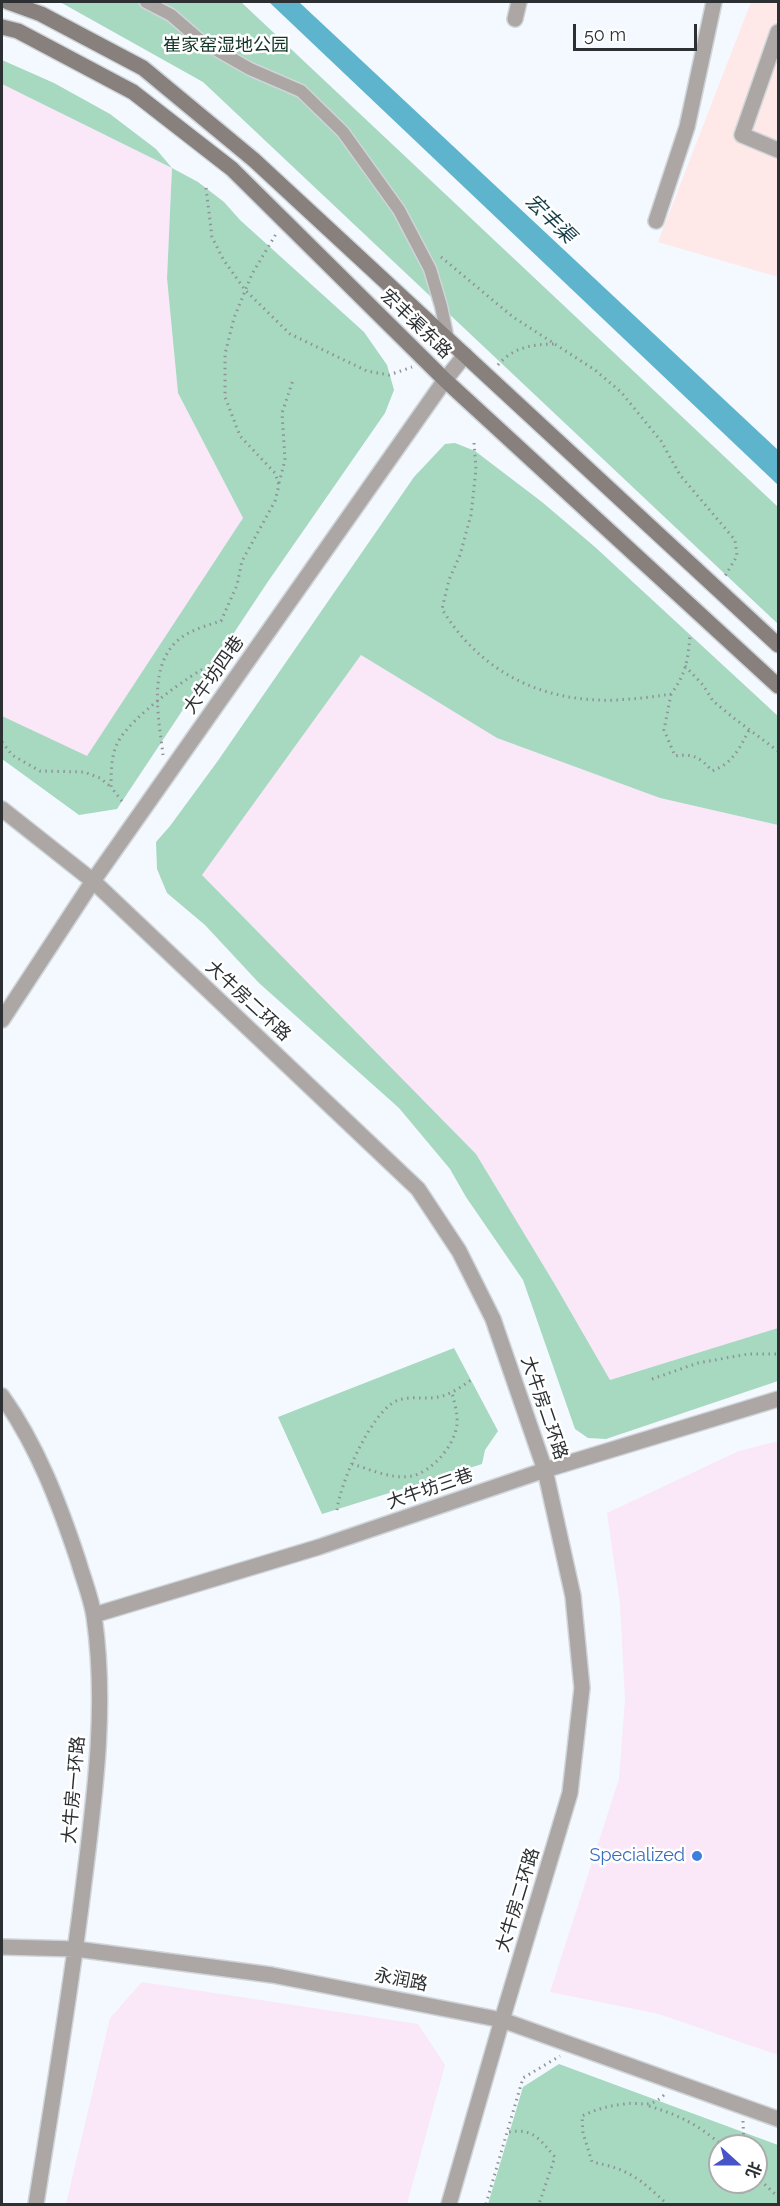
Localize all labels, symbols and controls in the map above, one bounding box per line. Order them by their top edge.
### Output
scale bar [576,12,700,50]
text: 50 m [584,24,626,45]
park label: 崔家窑湿地公园 [163,35,289,57]
water label: 宏丰渠 [520,190,580,248]
street label: 宏丰渠东路 [376,285,456,363]
street label: 大牛坊四巷 [179,632,249,718]
street label: 大牛房二环路 [201,956,295,1046]
street label: 大牛房二环路 [516,1353,572,1463]
street label: 大牛坊三巷 [384,1464,476,1514]
street label: 大牛房一环路 [59,1735,89,1845]
street label: 大牛房二环路 [492,1845,544,1955]
place label: Specialized [590,1845,685,1867]
marker: Specialized [690,1849,704,1863]
street label: 永润路 [372,1964,430,1996]
north arrow [708,2134,768,2194]
text: 北 [742,2159,765,2181]

